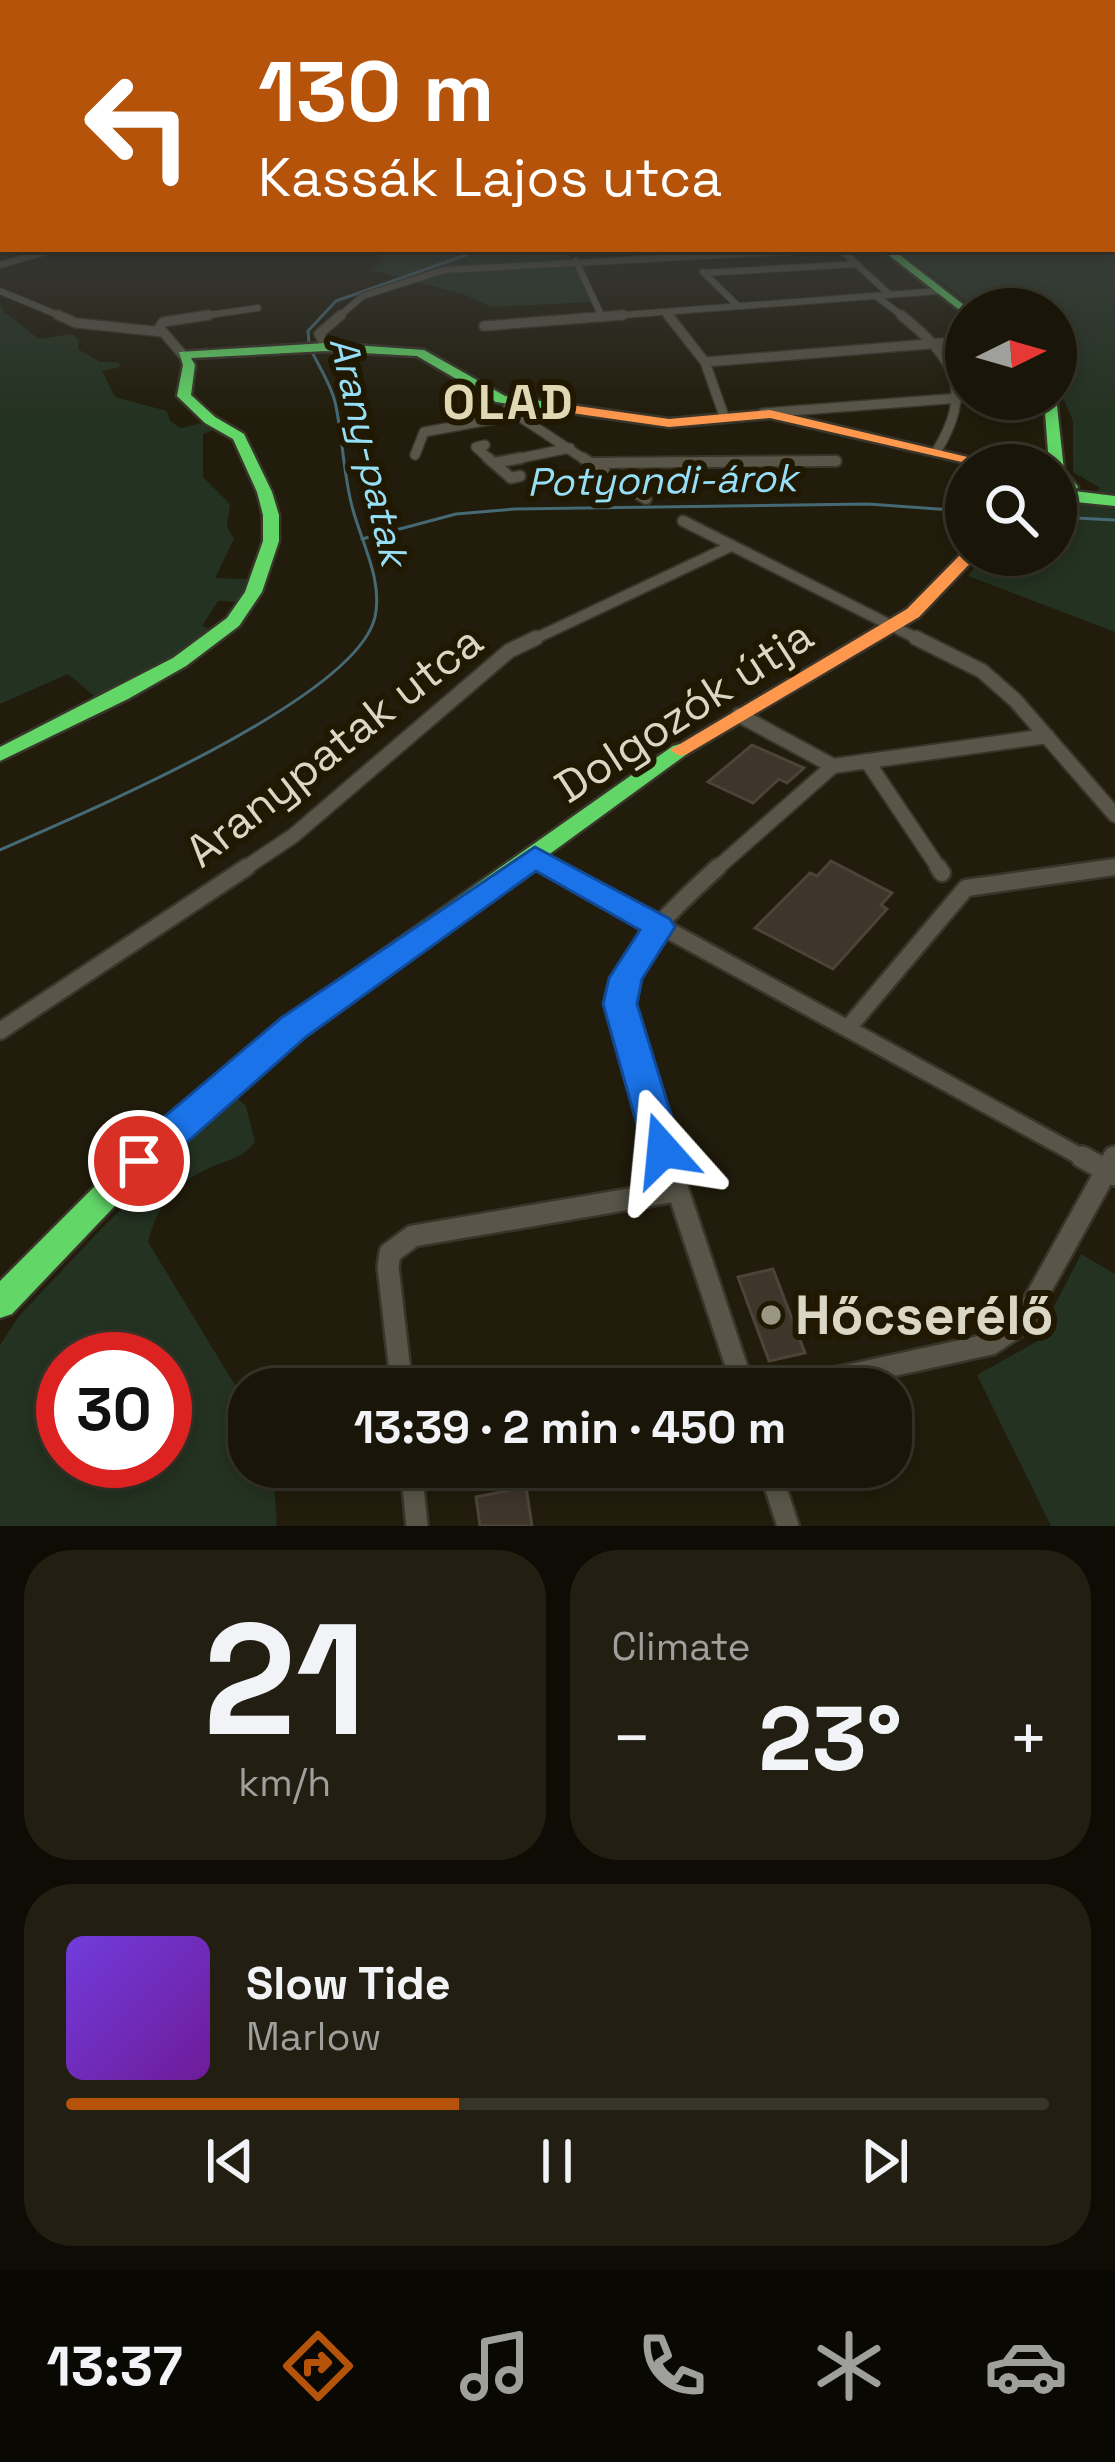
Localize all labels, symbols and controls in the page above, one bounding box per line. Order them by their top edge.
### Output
text: 130 m [258,38,495,146]
icon: left [60,48,216,204]
text: Kassák Lajos utca [258,143,722,212]
north arrow [945,288,1077,420]
map controls [945,288,1077,576]
water label: Arany-patak [319,332,420,574]
district label: OLAD [443,372,575,433]
button: search [945,444,1077,576]
water label: Potyondi-árok [527,453,801,507]
street label: Dolgozók útja [544,607,824,815]
street label: Aranypatak utca [174,612,494,880]
position arrow [600,1087,726,1213]
pin [88,1110,190,1212]
icon: arrive [106,1128,172,1194]
place label: Hőcserélő [795,1281,1054,1350]
marker: Hőcserélő [758,1302,784,1328]
speed limit sign: 30 [36,1332,192,1488]
text: 13:39 · 2 min · 450 m [354,1399,786,1456]
text: 21 [203,1580,366,1780]
text: Climate [612,1622,751,1671]
text: 23° [758,1681,902,1796]
text: − [612,1696,652,1780]
text: + [1008,1696,1049,1780]
text: km/h [238,1758,331,1807]
text: Slow Tide [246,1955,451,2012]
text: Marlow [246,2012,381,2061]
icon: previous [197,2128,263,2194]
icon: pause [524,2128,590,2194]
icon: next [852,2128,918,2194]
icon: directions [276,2324,360,2408]
icon: music [453,2324,537,2408]
icon: phone [630,2324,714,2408]
icon: climate [807,2324,891,2408]
icon: car [984,2324,1068,2408]
text: 13:37 [47,2332,183,2401]

